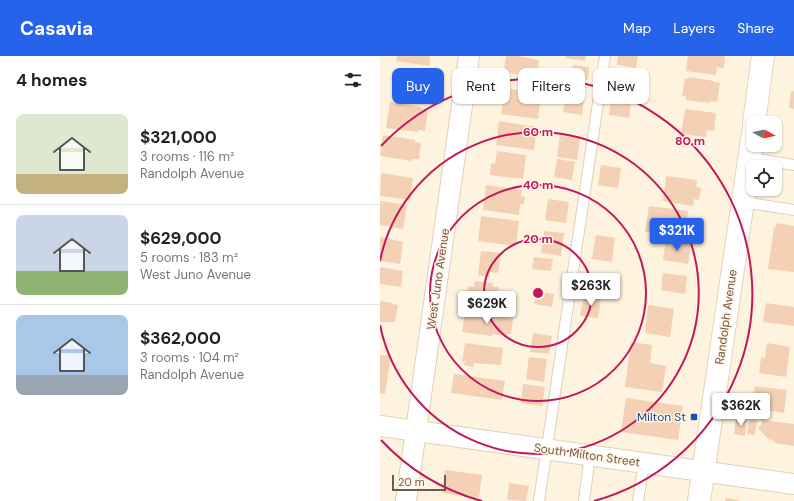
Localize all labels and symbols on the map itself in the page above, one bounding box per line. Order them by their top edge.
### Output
north arrow [746,116,782,152]
text: 60 m [523,124,553,140]
text: 80 m [675,133,705,149]
text: 40 m [523,177,553,193]
pin: $321K [649,218,705,252]
street label: West Juno Avenue [423,227,453,331]
text: 20 m [523,231,553,247]
street label: Randolph Avenue [711,268,741,366]
pin: $263K [563,273,619,307]
centre of rings [531,286,545,300]
pin: $629K [459,291,515,325]
pin: $362K [713,393,769,427]
place label: Milton St [637,409,686,425]
marker: Milton St [689,412,699,422]
street label: South Milton Street [533,440,641,470]
scale bar [392,473,446,492]

